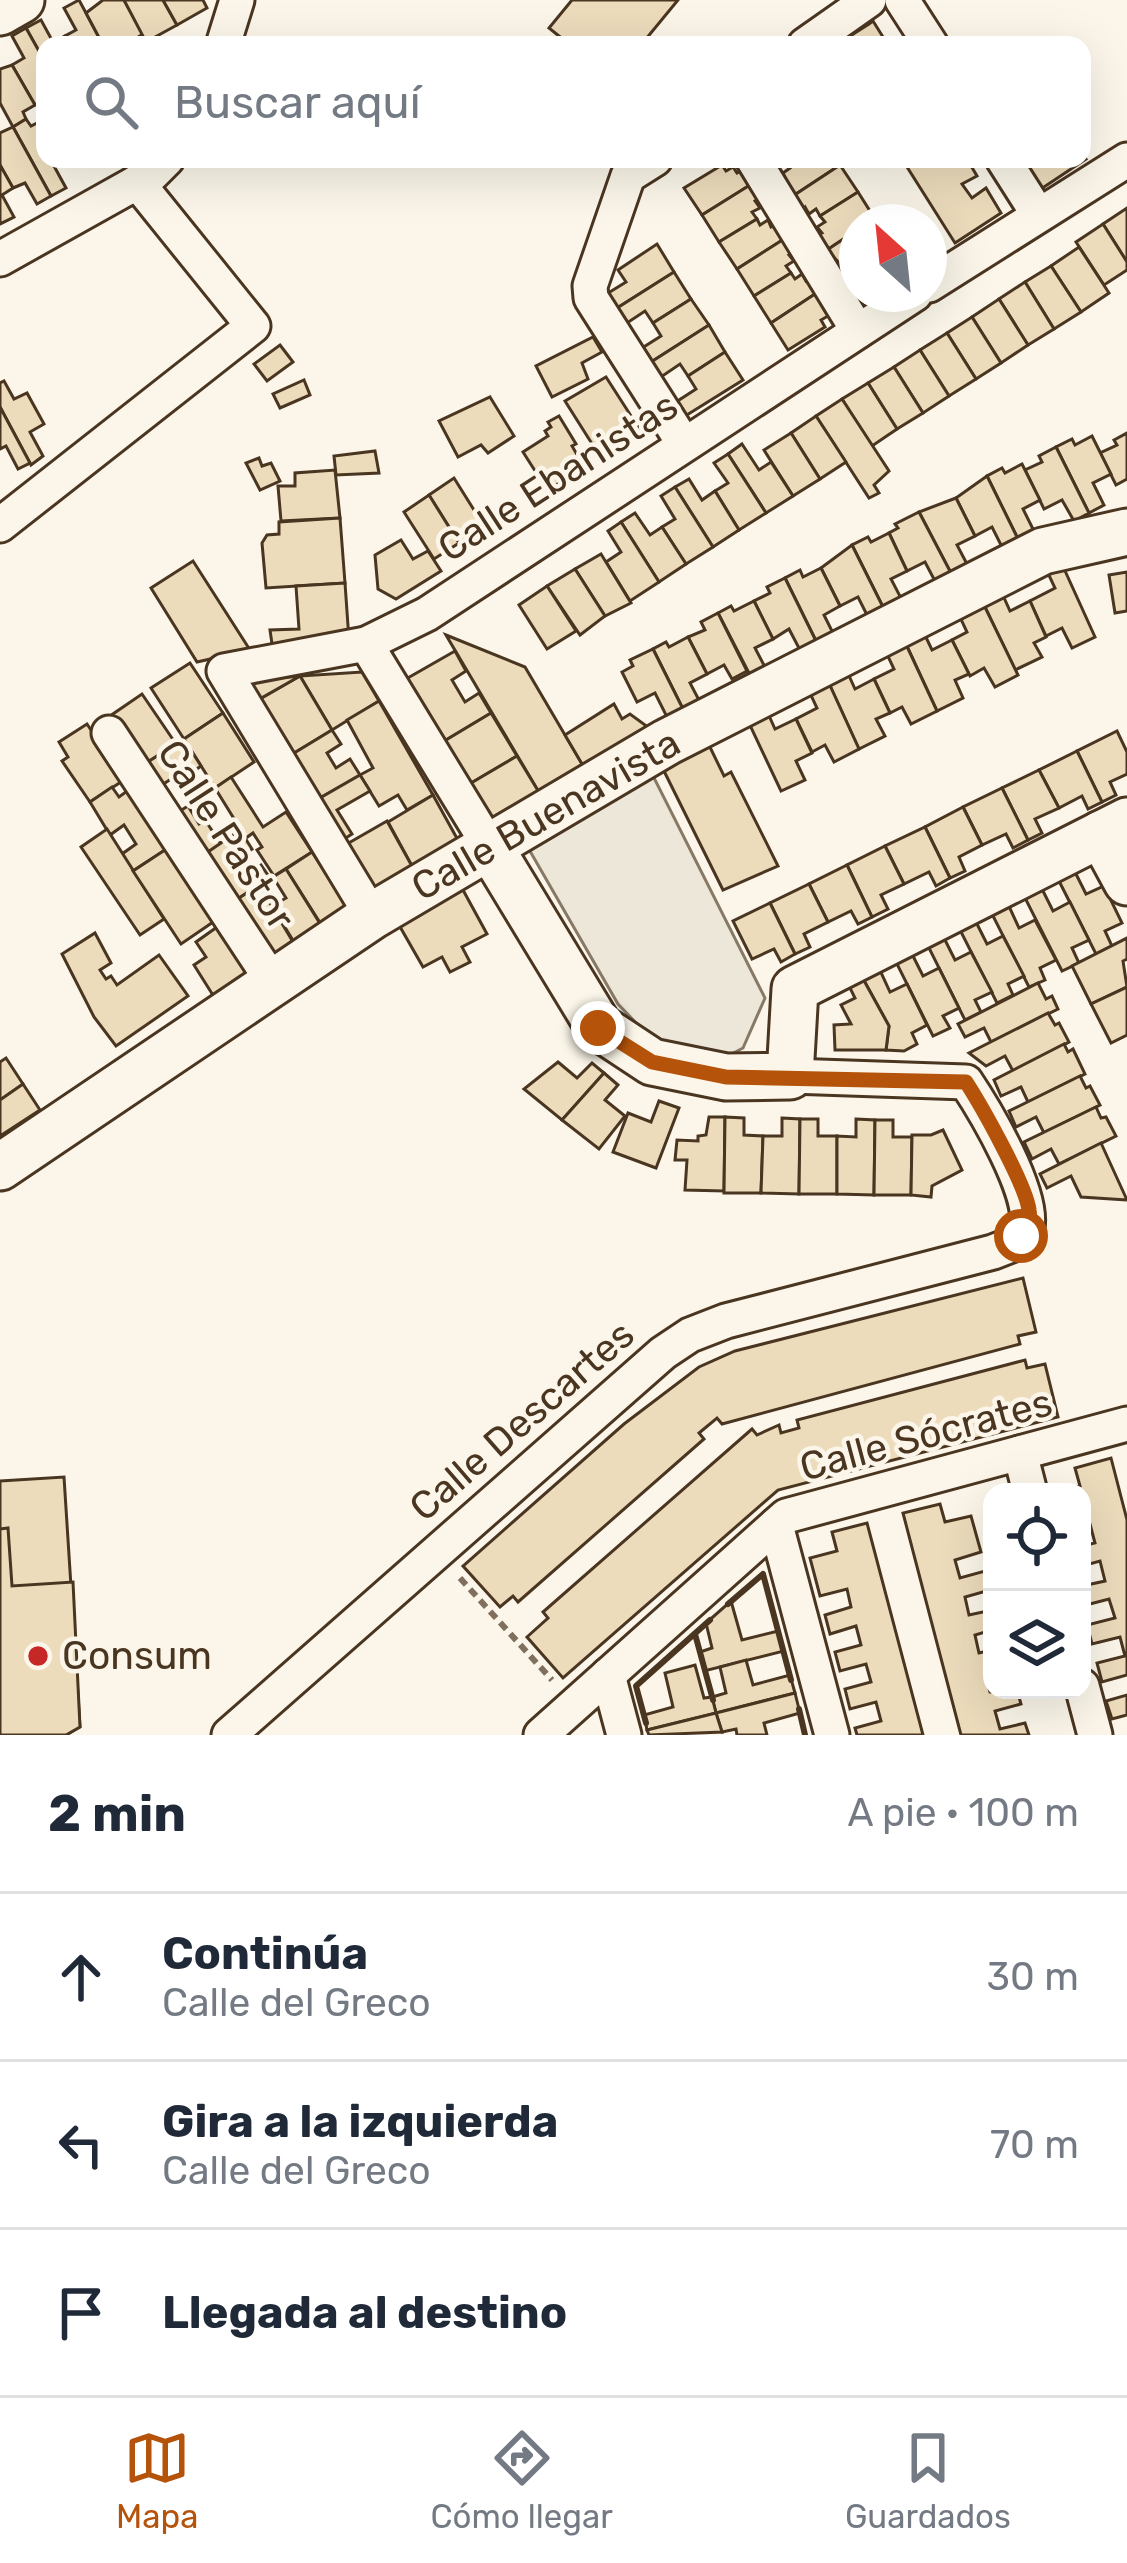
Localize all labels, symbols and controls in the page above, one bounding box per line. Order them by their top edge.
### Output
search box [36,36,1091,168]
icon: search [78,69,144,135]
text: Buscar aquí [174,76,421,129]
north arrow [839,204,947,312]
street label: Calle Ebanistas [430,383,686,571]
street label: Calle Buenavista [404,720,688,910]
street label: Calle Pastor [148,732,304,938]
route end [571,1001,625,1055]
route start [994,1209,1048,1263]
street label: Calle Descartes [401,1311,643,1531]
street label: Calle Sócrates [795,1379,1057,1491]
map controls [983,1483,1091,1699]
button: locate [983,1483,1091,1591]
button: layers [983,1591,1091,1699]
place label: Consum [62,1633,212,1679]
marker: Consum [25,1643,51,1669]
text: 2 min [48,1783,186,1844]
text: A pie · 100 m [847,1790,1079,1836]
text: Continúa [162,1927,368,1980]
icon: ahead [48,1944,114,2010]
text: 30 m [987,1954,1079,2000]
text: Calle del Greco [162,1980,431,2026]
text: Gira a la izquierda [162,2095,558,2148]
icon: left [48,2112,114,2178]
text: 70 m [990,2122,1079,2168]
text: Calle del Greco [162,2148,431,2194]
icon: arrive [48,2280,114,2346]
text: Llegada al destino [162,2286,567,2339]
tab: Mapa [116,2425,198,2536]
tab: Cómo llegar [431,2425,613,2536]
tab: Guardados [845,2425,1011,2536]

